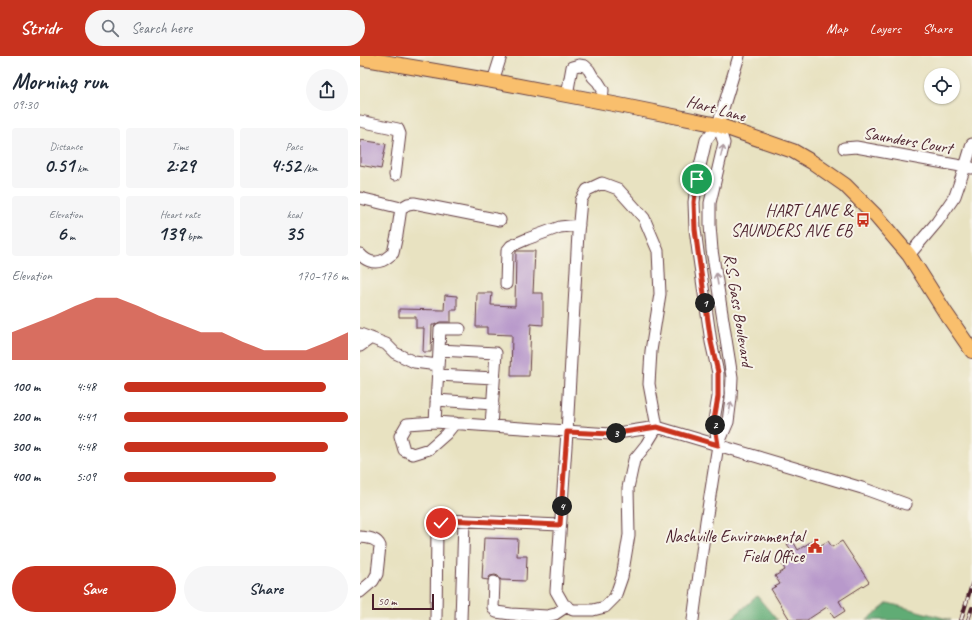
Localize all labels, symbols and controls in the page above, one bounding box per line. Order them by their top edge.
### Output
search box [85,10,365,46]
text: Stridr [20,16,61,40]
icon: search [99,17,121,39]
text: Search here [131,19,192,38]
text: Map [826,20,848,37]
text: Layers [870,20,901,37]
text: Share [923,20,952,37]
text: Morning run [12,68,108,96]
map controls [924,68,960,104]
button: locate [924,68,960,104]
button: share [306,69,348,111]
street label: Hart Lane [684,91,749,127]
text: 09:30 [12,97,38,113]
street label: Saunders Court [862,122,956,159]
text: Distance [50,139,82,153]
text: Time [172,139,188,153]
text: Pace [286,139,302,153]
one-way arrow [719,145,726,158]
text: 0.51 [44,153,75,178]
text: 2:29 [165,153,195,178]
text: 4:52 [270,153,301,178]
text: km [75,161,88,175]
text: /km [301,161,318,175]
pin [680,162,714,196]
icon: arrive [686,168,708,190]
place label: HART LANE & SAUNDERS AVE EB [731,200,854,241]
text: Elevation [49,207,83,221]
text: Heart rate [160,207,200,221]
text: kcal [287,207,301,221]
bus stop icon: HART LANE & SAUNDERS AVE EB [855,212,871,228]
text: 6 [57,221,66,246]
text: 139 [158,221,185,246]
text: 35 [285,221,303,246]
text: m [66,229,75,243]
text: bpm [185,229,202,243]
street label: R.S. Gass Boulevard [719,252,758,370]
text: Elevation [12,268,52,284]
text: 170–176 m [297,268,348,284]
one-way arrow [713,273,721,286]
pin: 1 [695,293,715,313]
text: 1 [703,296,707,310]
text: 100 m [12,379,40,395]
text: 4:48 [76,379,96,395]
one-way arrow [726,402,734,415]
text: 200 m [12,409,40,425]
text: 4:41 [76,409,96,425]
pin: 2 [705,415,725,435]
text: 2 [713,418,717,432]
pin: 3 [606,423,626,443]
text: 3 [614,426,618,440]
text: 300 m [12,439,40,455]
text: 4:48 [76,439,96,455]
text: 400 m [12,469,40,485]
text: 5:09 [76,469,96,485]
pin: 4 [552,496,572,516]
text: 4 [560,499,564,513]
pin [424,506,458,540]
icon: check [430,512,452,534]
place label: Nashville Environmental Field Office [665,526,807,567]
public building icon: Nashville Environmental Field Office [807,538,823,554]
button: Save [12,566,176,612]
button: Share [184,566,348,612]
scale bar [372,592,434,611]
text: 50 m [378,594,397,608]

